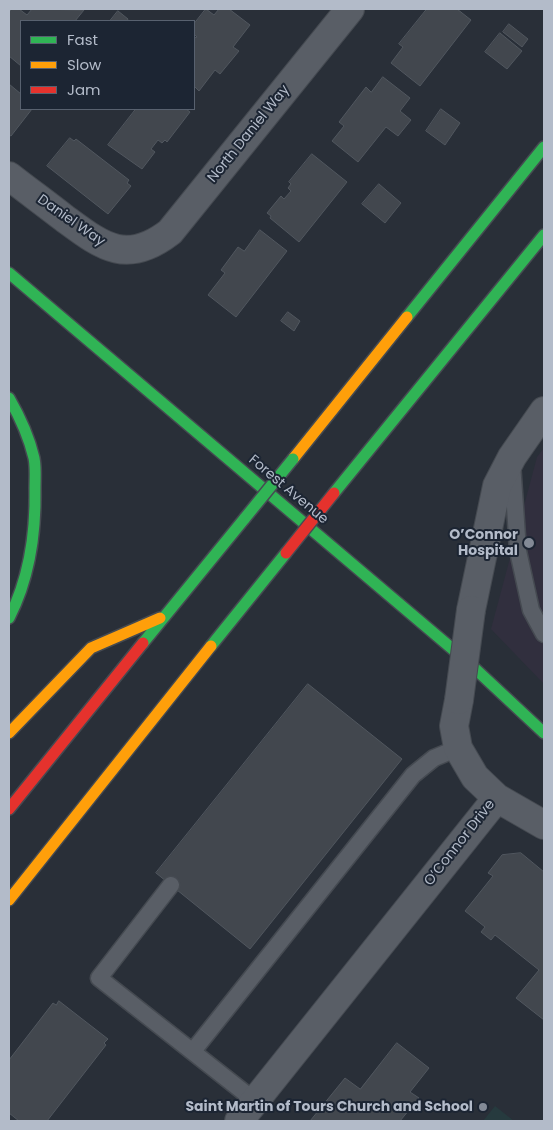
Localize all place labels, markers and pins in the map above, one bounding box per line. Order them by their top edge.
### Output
place label: O’Connor Hospital [449,527,518,560]
marker: O’Connor Hospital [522,536,536,550]
place label: Saint Martin of Tours Church and School [185,1099,473,1115]
marker: Saint Martin of Tours Church and School [477,1101,489,1113]

